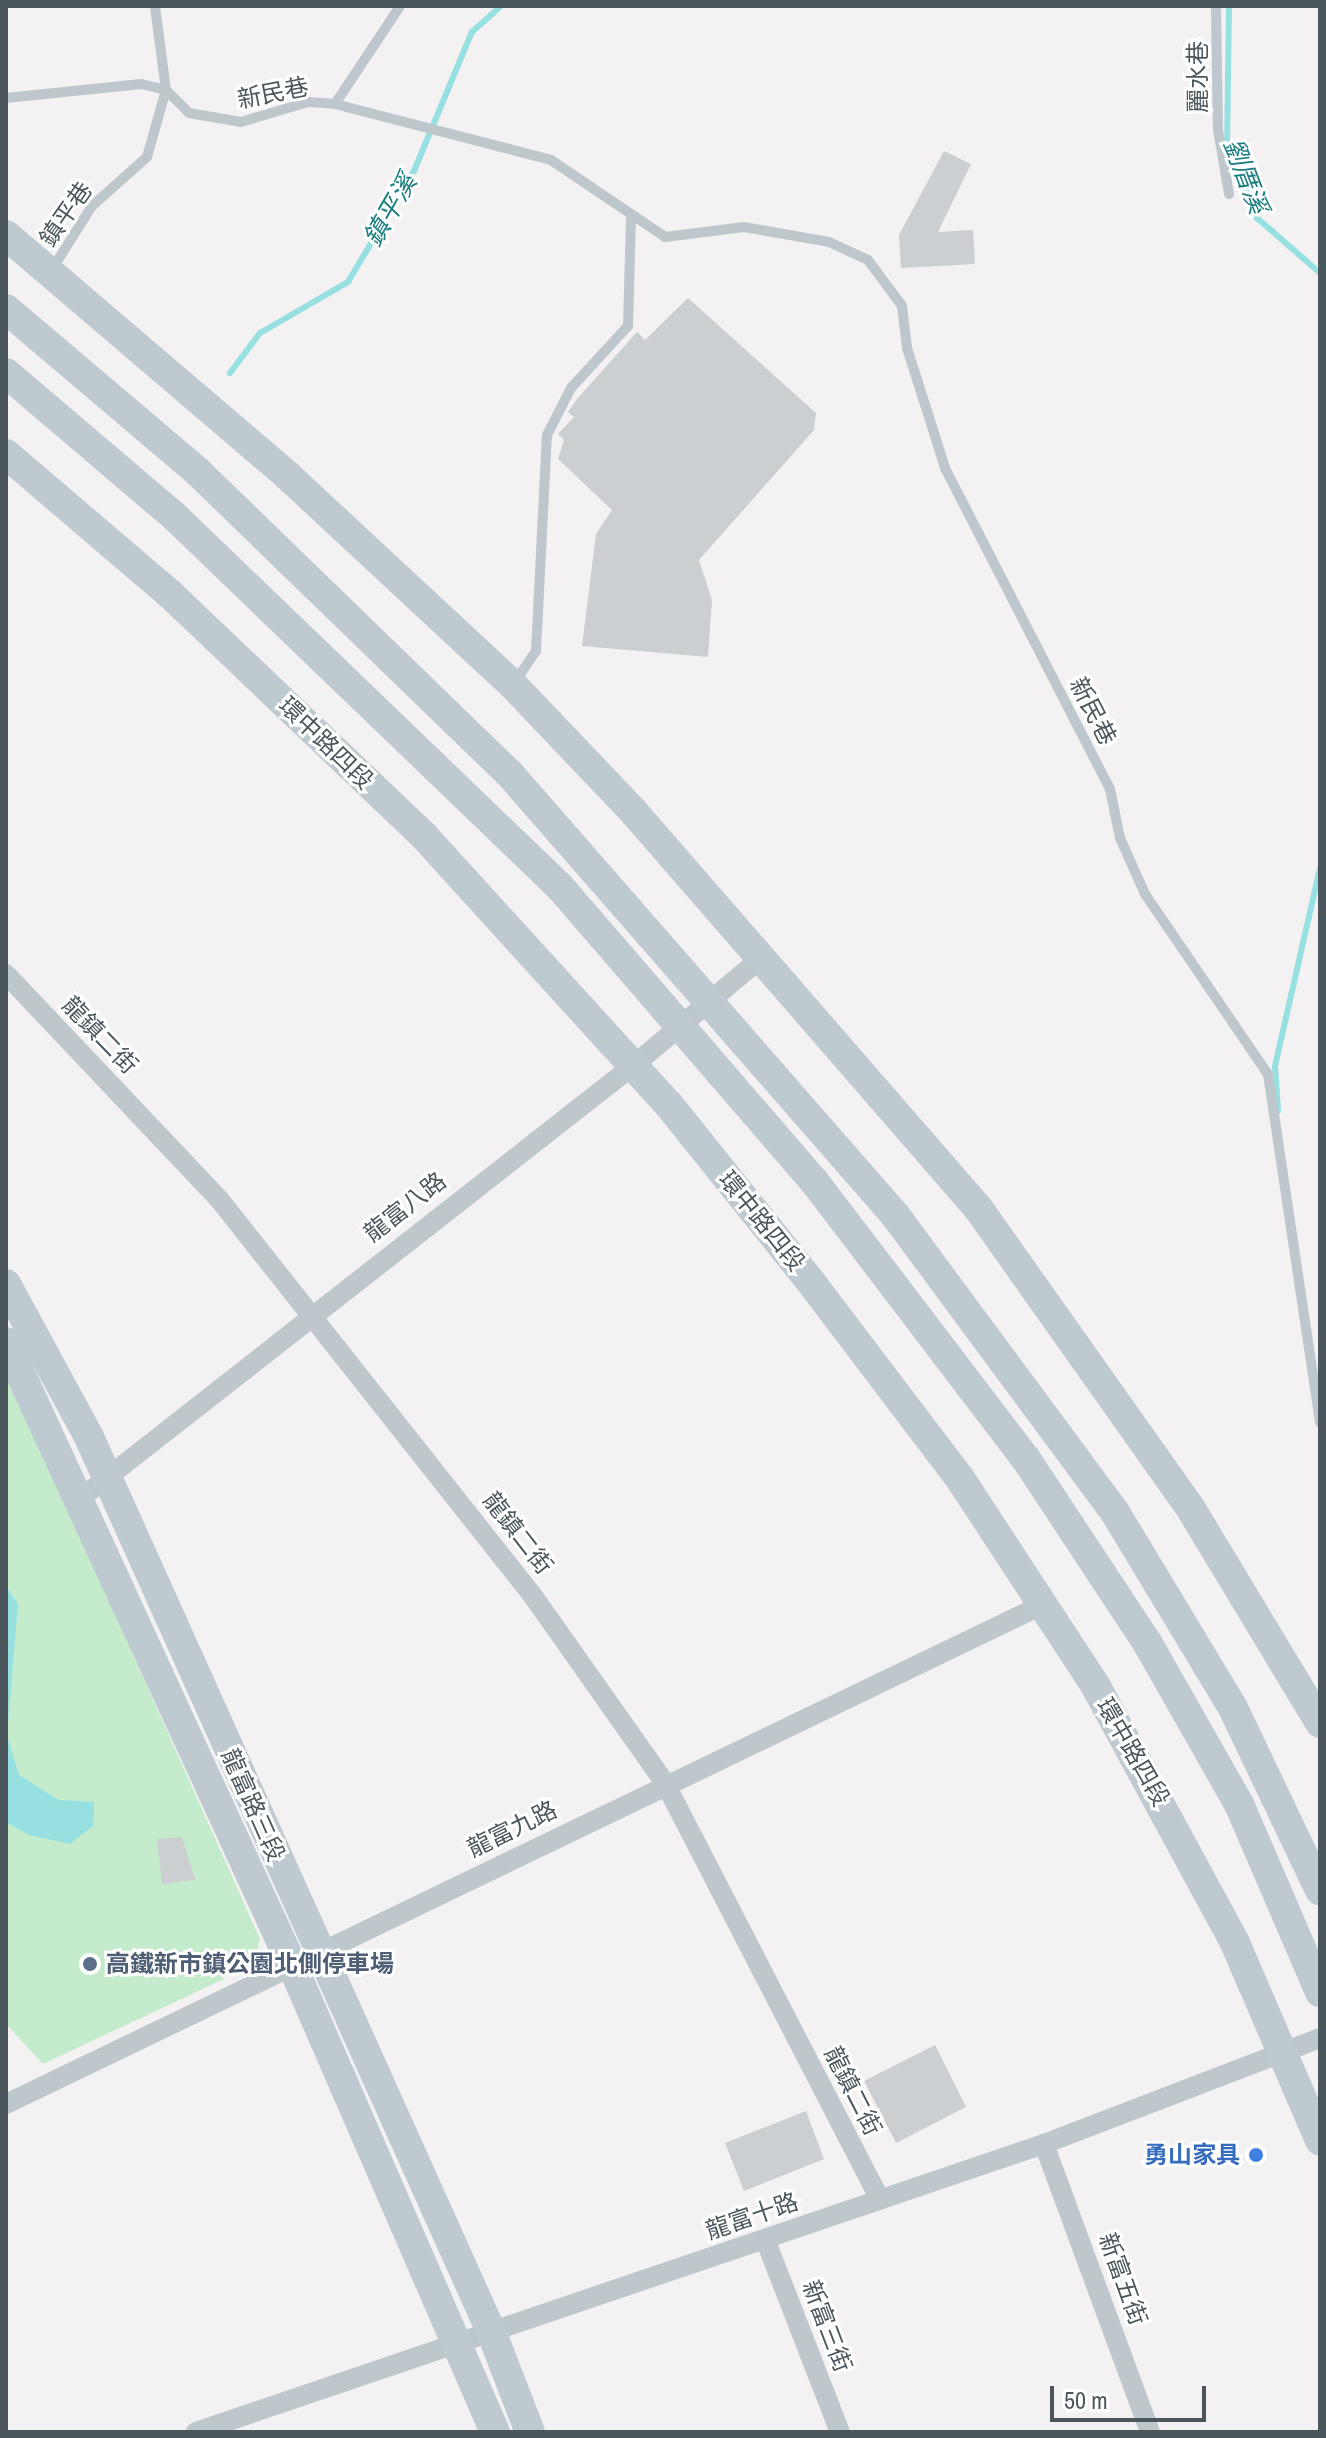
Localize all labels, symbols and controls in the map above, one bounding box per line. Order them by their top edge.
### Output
street label: 麗水巷 [1184,41,1212,113]
street label: 新民巷 [235,72,311,114]
water label: 劉厝溪 [1217,134,1275,218]
water label: 鎮平溪 [357,168,423,252]
street label: 鎮平巷 [34,176,98,252]
street label: 新民巷 [1064,672,1122,750]
street label: 環中路四段 [273,691,379,795]
street label: 龍鎮二街 [56,990,144,1080]
street label: 環中路四段 [713,1165,811,1277]
street label: 龍富八路 [358,1166,452,1248]
street label: 龍鎮二街 [477,1486,559,1580]
street label: 環中路四段 [1091,1693,1175,1811]
street label: 龍富路三段 [215,1744,291,1866]
street label: 龍富九路 [463,1795,561,1863]
place label: 高鐵新市鎮公園北側停車場 [106,1950,394,1978]
marker: 高鐵新市鎮公園北側停車場 [81,1955,99,1973]
street label: 龍鎮二街 [818,2042,888,2140]
place label: 勇山家具 [1144,2141,1240,2169]
marker: 勇山家具 [1247,2146,1265,2164]
street label: 龍富十路 [702,2187,802,2245]
street label: 新富五街 [1093,2229,1153,2329]
street label: 新富三街 [796,2276,858,2376]
scale bar [1054,2370,1210,2420]
text: 50 m [1064,2384,1108,2416]

